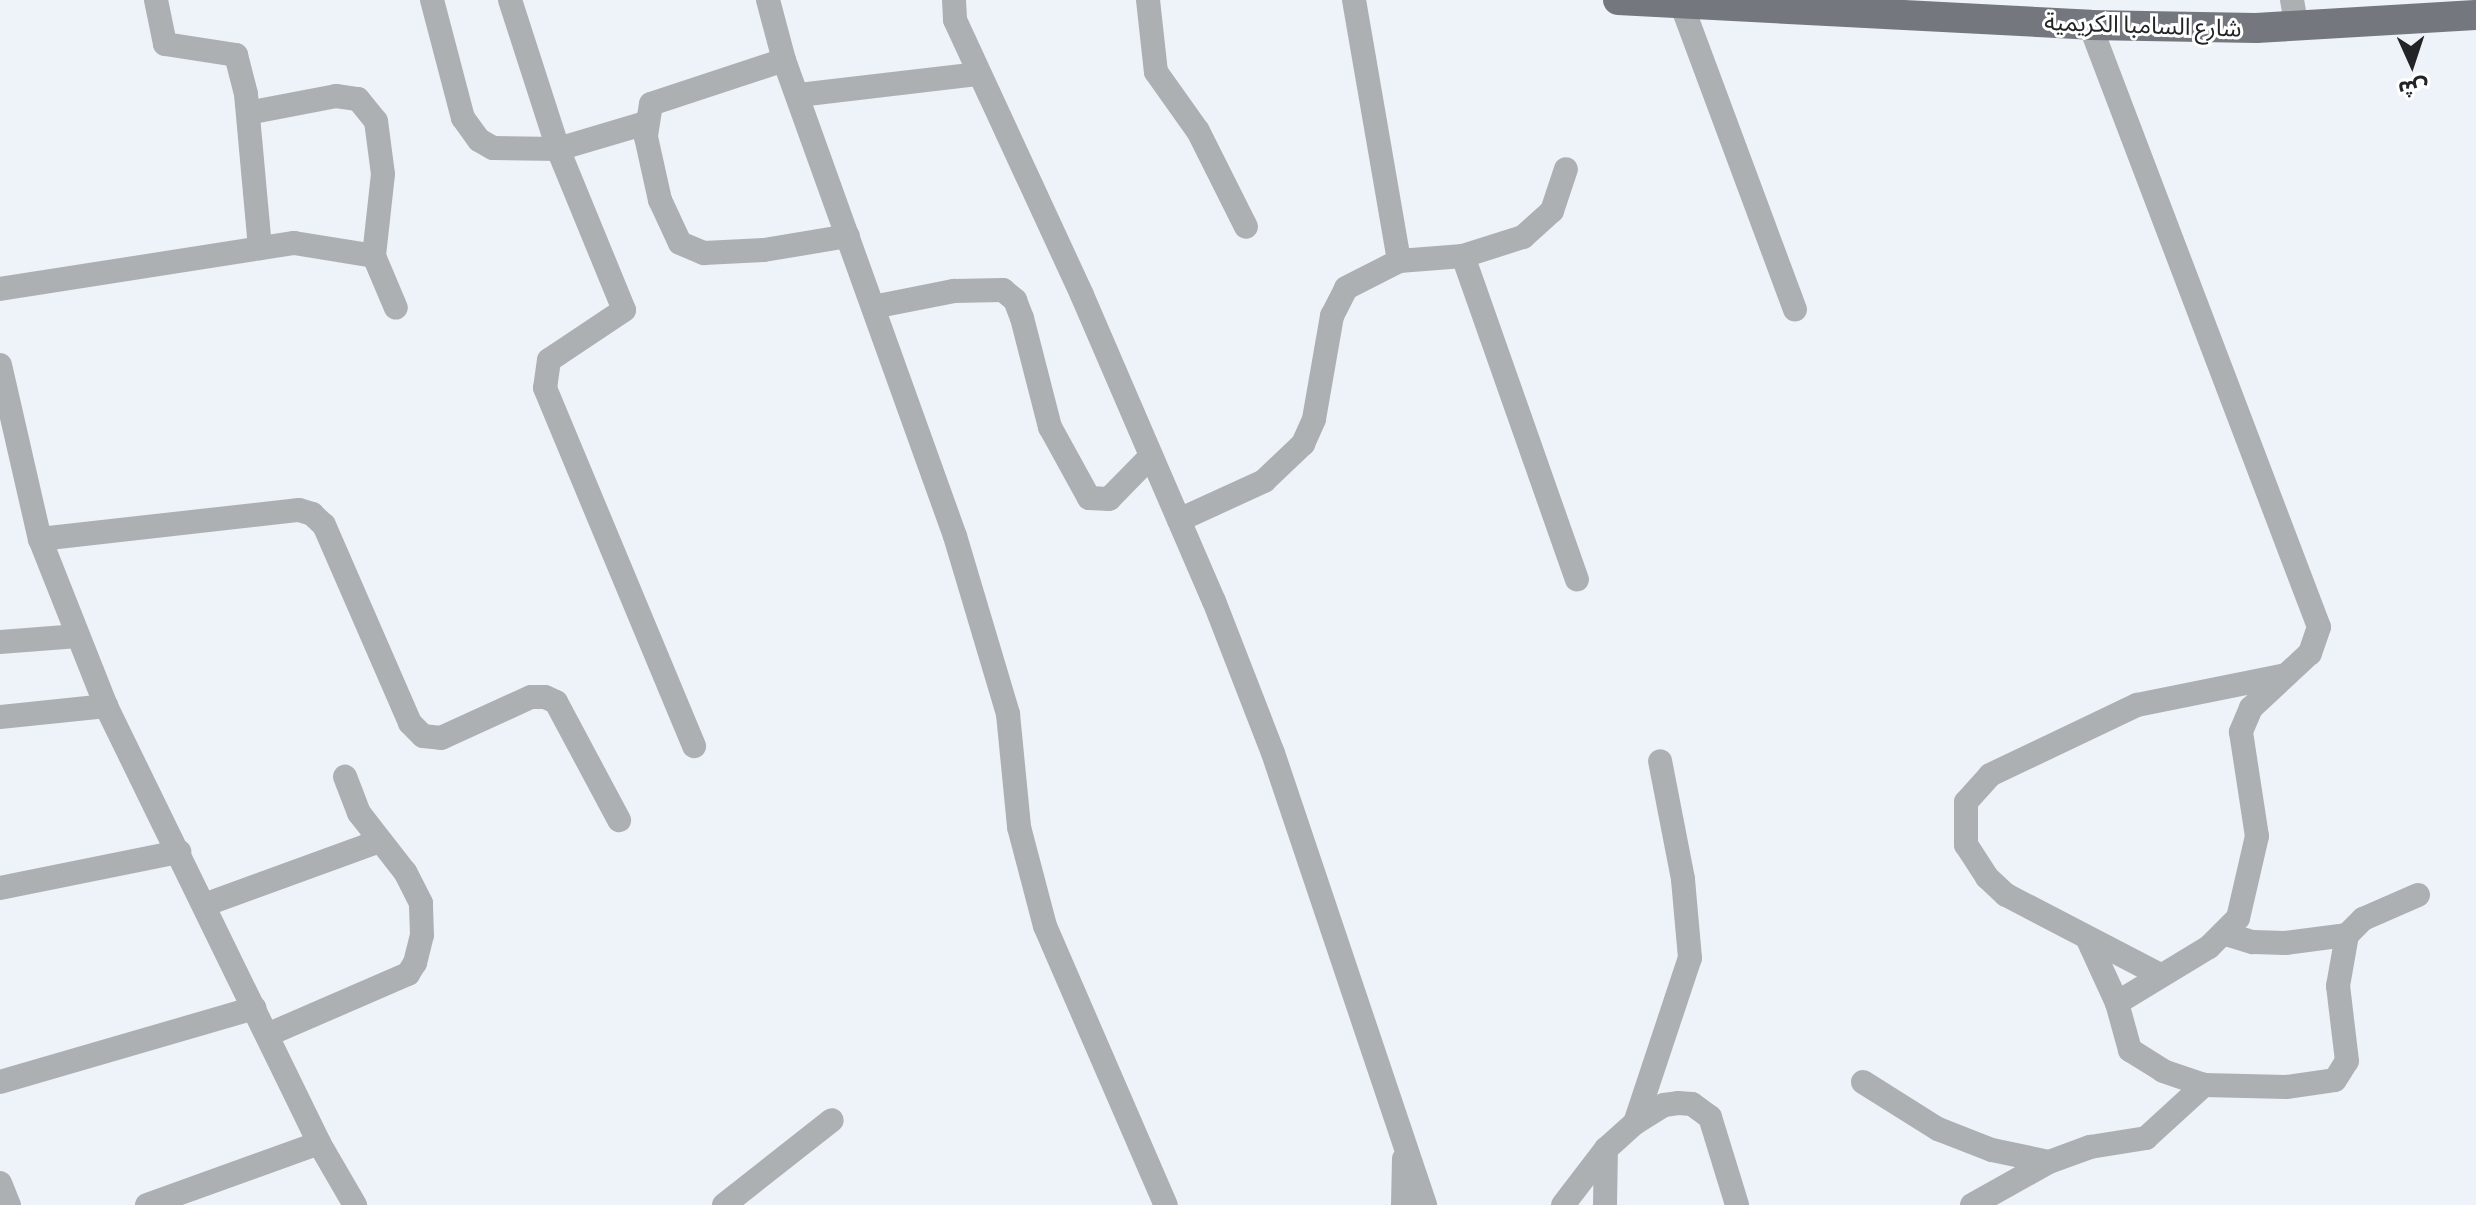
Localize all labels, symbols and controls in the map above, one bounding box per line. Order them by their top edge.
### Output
street label: شارع السامبا الكريمية [2044,7,2242,43]
north arrow [2372,24,2452,104]
text: ش [2398,75,2429,102]

